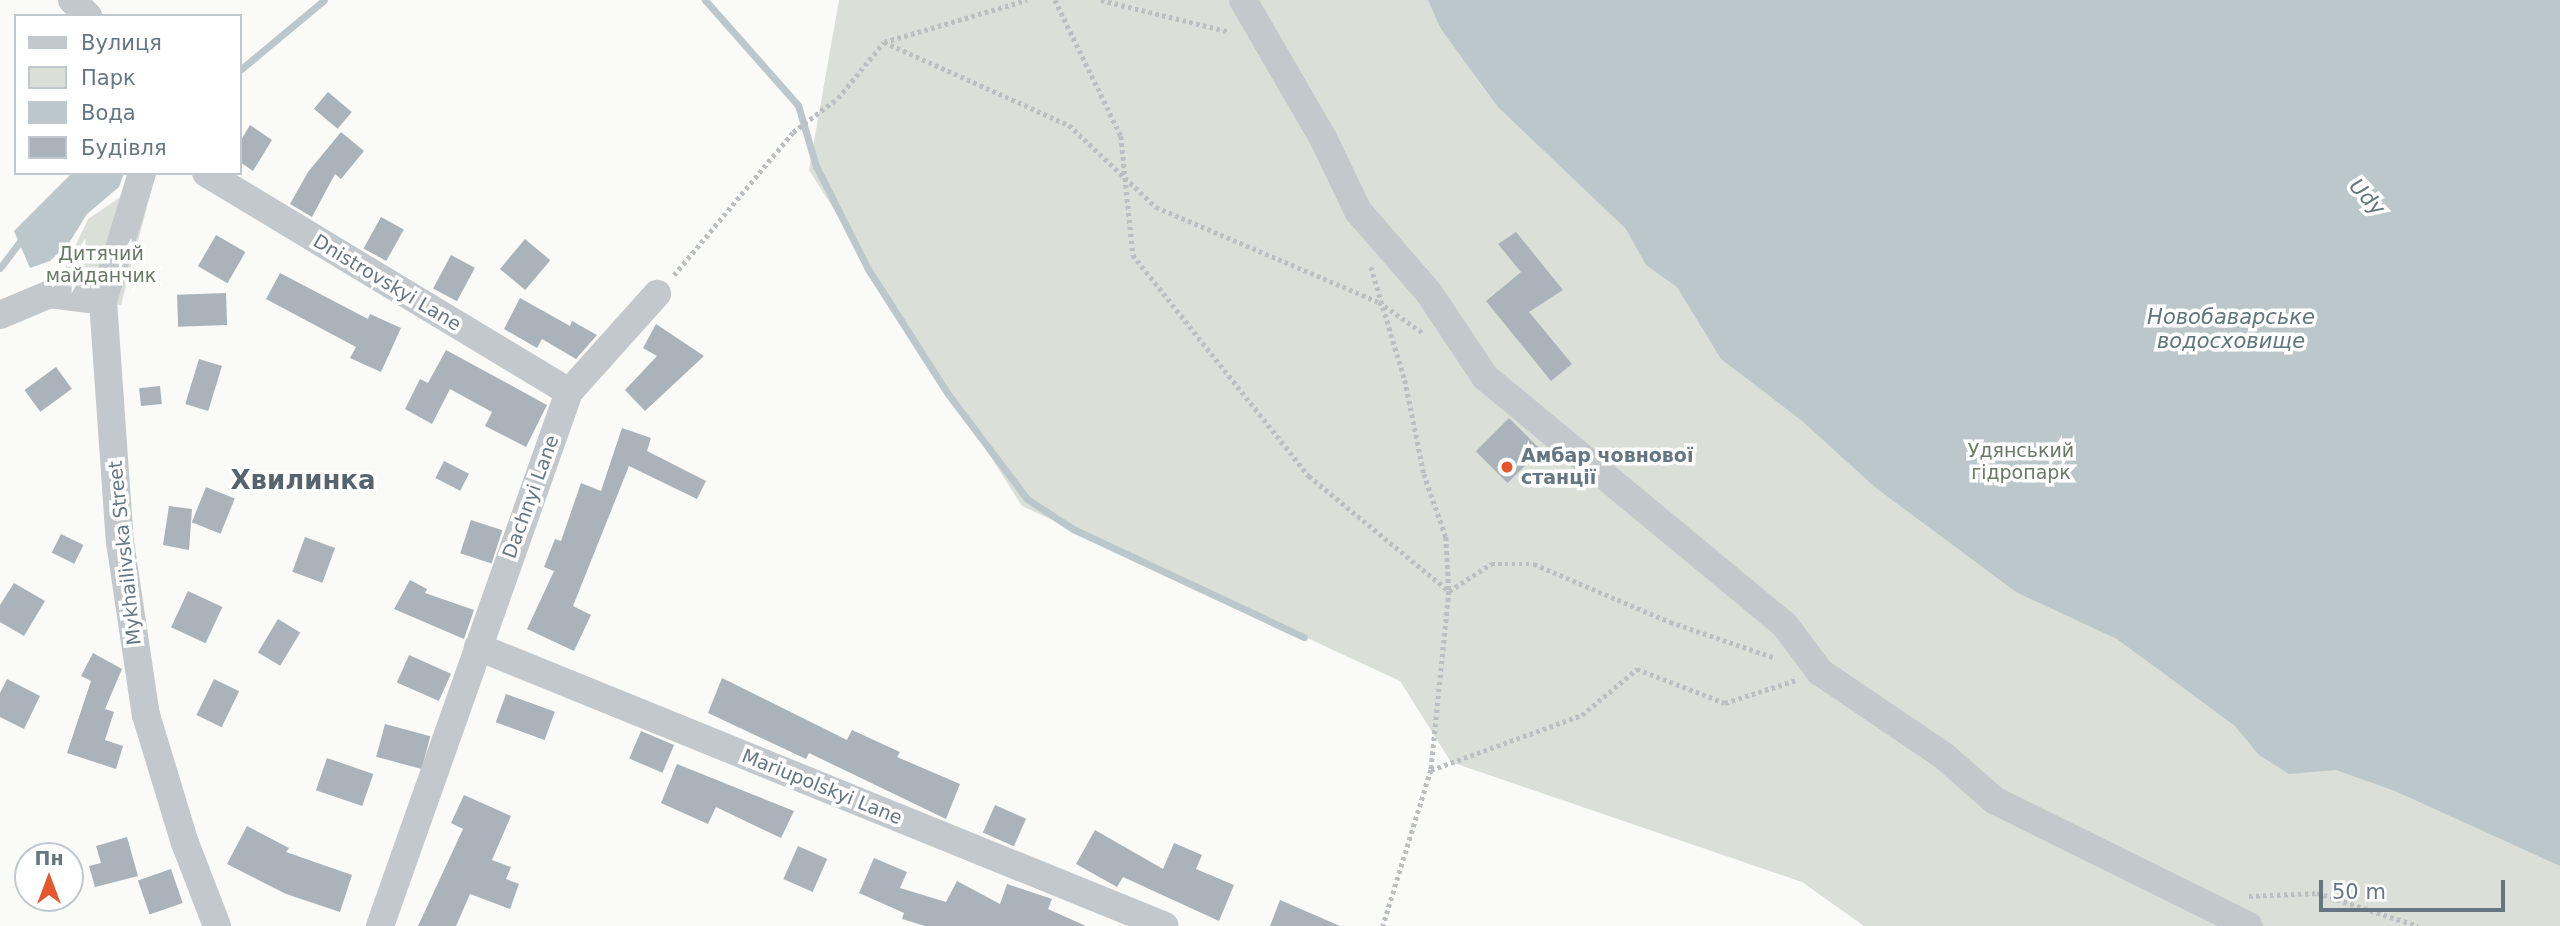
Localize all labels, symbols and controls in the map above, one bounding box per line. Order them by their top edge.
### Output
legend [14,14,242,175]
text: Вулиця [81,31,162,55]
text: Парк [81,66,136,90]
text: Вода [81,101,136,125]
text: Будівля [81,136,167,160]
water label: Udy [2344,173,2390,221]
street label: Dnistrovskyi Lane [309,230,465,336]
park label: Дитячий майданчик [46,243,156,287]
water label: Новобаварське водосховище [2147,304,2315,354]
street label: Dachnyi Lane [498,432,564,562]
park label: Удянський гідропарк [1968,440,2074,484]
place label: Амбар човнової станції [1521,445,1693,489]
marker: Амбар човнової станції [1499,459,1515,475]
street label: Mykhailivska Street [104,460,146,646]
district label: Хвилинка [230,465,376,497]
street label: Mariupolskyi Lane [739,744,905,830]
north arrow [14,842,84,912]
text: Пн [34,847,64,869]
scale bar [2322,866,2508,910]
text: 50 m [2332,880,2386,904]

